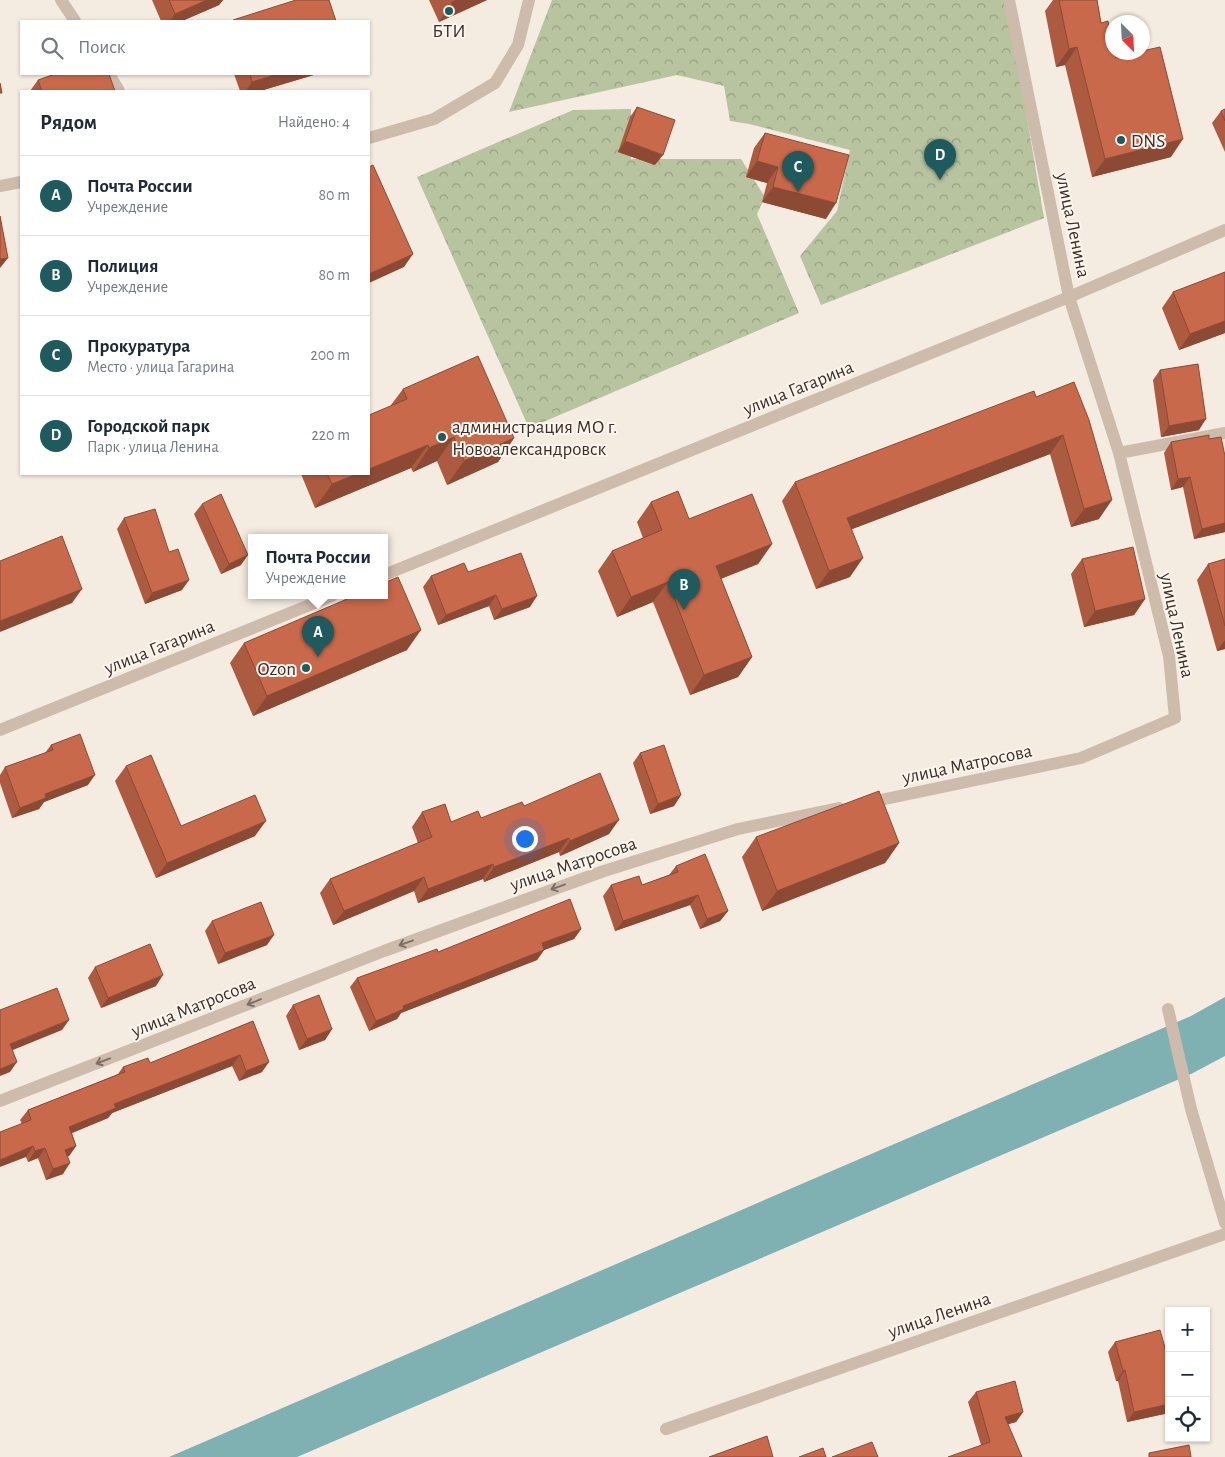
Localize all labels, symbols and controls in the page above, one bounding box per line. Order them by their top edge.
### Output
marker: БТИ [443,5,455,17]
north arrow [1105,15,1150,60]
search box [20,20,370,75]
place label: БТИ [432,22,466,41]
icon: search [38,34,66,62]
text: Поиск [78,38,125,57]
text: Рядом [40,112,97,133]
text: Найдено: 4 [278,114,350,130]
place label: DNS [1131,132,1165,151]
marker: DNS [1115,134,1127,146]
pin: D [924,139,956,180]
pin: C [782,151,814,192]
street label: улица Ленина [1052,170,1093,280]
text: Почта России [87,177,193,196]
text: A [51,187,61,203]
text: 80 m [319,187,350,203]
text: Учреждение [87,199,168,215]
text: Полиция [87,257,158,276]
text: B [51,267,61,283]
text: 80 m [319,267,350,283]
text: Учреждение [87,279,168,295]
text: Прокуратура [87,337,190,356]
text: C [52,347,60,363]
text: 200 m [310,347,350,363]
street label: улица Гагарина [740,358,857,419]
text: Место · улица Гагарина [87,359,234,375]
text: Городской парк [87,417,210,436]
place label: администрация МО г. Новоалександровск [452,418,617,459]
text: D [51,427,61,443]
text: 220 m [312,427,350,443]
marker: администрация МО г. Новоалександровск [436,431,448,443]
text: Парк · улица Ленина [87,439,219,455]
popup [248,534,388,599]
text: Почта России [265,548,371,567]
pin: B [668,569,700,610]
text: Учреждение [265,570,346,586]
street label: улица Ленина [1156,570,1197,680]
pin: A [302,616,334,657]
street label: улица Гагарина [101,617,218,678]
place label: Ozon [257,660,296,679]
marker: Ozon [300,662,312,674]
street label: улица Матросова [900,741,1034,788]
your location [512,826,538,852]
street label: улица Матросова [507,834,639,895]
one-way arrow [551,883,567,892]
one-way arrow [398,939,414,948]
street label: улица Матросова [128,974,259,1041]
one-way arrow [247,998,262,1007]
one-way arrow [96,1057,111,1066]
street label: улица Ленина [885,1289,993,1342]
map controls [1165,1307,1210,1442]
button: + [1165,1307,1210,1352]
button: − [1165,1352,1210,1397]
button: locate [1165,1397,1210,1442]

